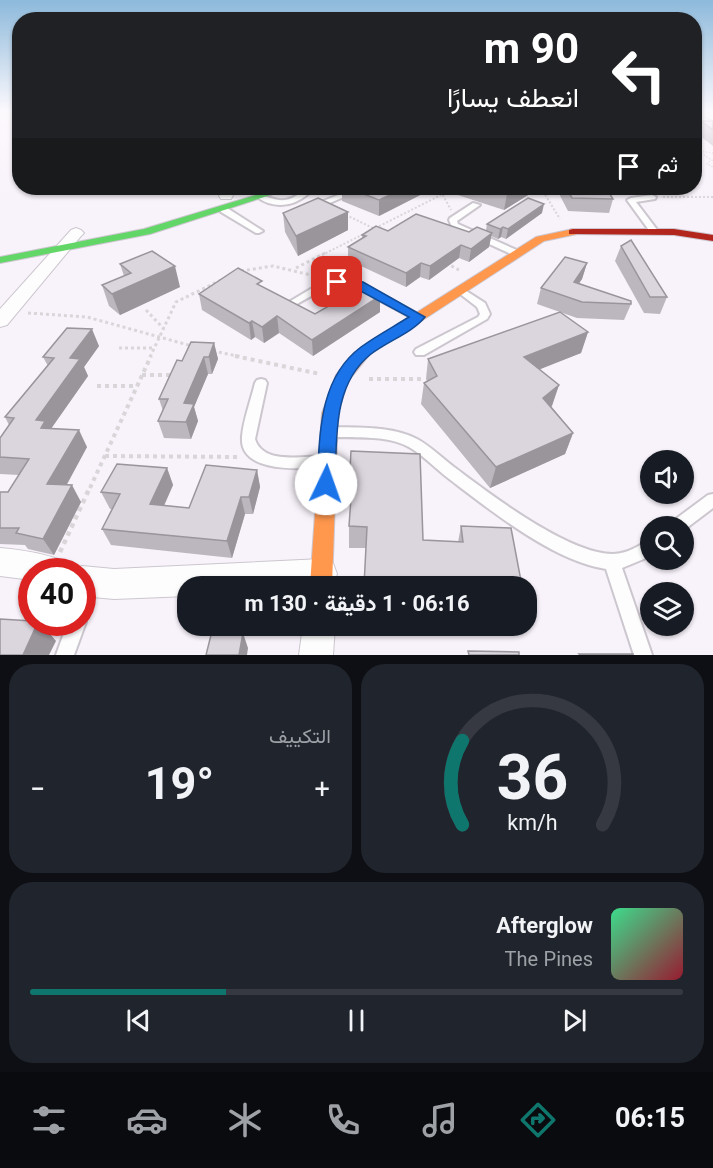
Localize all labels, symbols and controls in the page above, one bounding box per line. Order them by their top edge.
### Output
text: 90 m [484,20,579,86]
icon: left [600,36,678,114]
text: انعطف يسارًا [447,79,579,122]
text: ثم [657,149,678,184]
icon: arrive [612,150,645,183]
pin [311,256,362,307]
icon: arrive [320,265,353,298]
map controls [640,450,694,636]
button: sound [640,450,694,504]
position arrow [294,452,358,516]
button: search [640,516,694,570]
speed limit sign: 40 [18,558,96,636]
button: layers [640,582,694,636]
text: 06:16 · 1 دقيقة · 130 m [244,588,470,623]
text: التكييف [269,722,331,754]
text: 36 [497,735,568,833]
text: 19° [145,753,214,823]
text: − [30,763,45,815]
text: + [313,763,331,815]
text: km/h [507,809,558,843]
text: Afterglow [496,910,593,945]
text: The Pines [505,945,593,977]
icon: previous [122,1004,155,1037]
icon: pause [340,1004,373,1037]
icon: next [558,1004,591,1037]
icon: filters [28,1099,70,1141]
icon: car [126,1099,168,1141]
icon: climate [224,1099,266,1141]
icon: phone [322,1099,364,1141]
icon: music [419,1099,461,1141]
icon: directions [517,1099,559,1141]
text: 06:15 [615,1099,685,1142]

